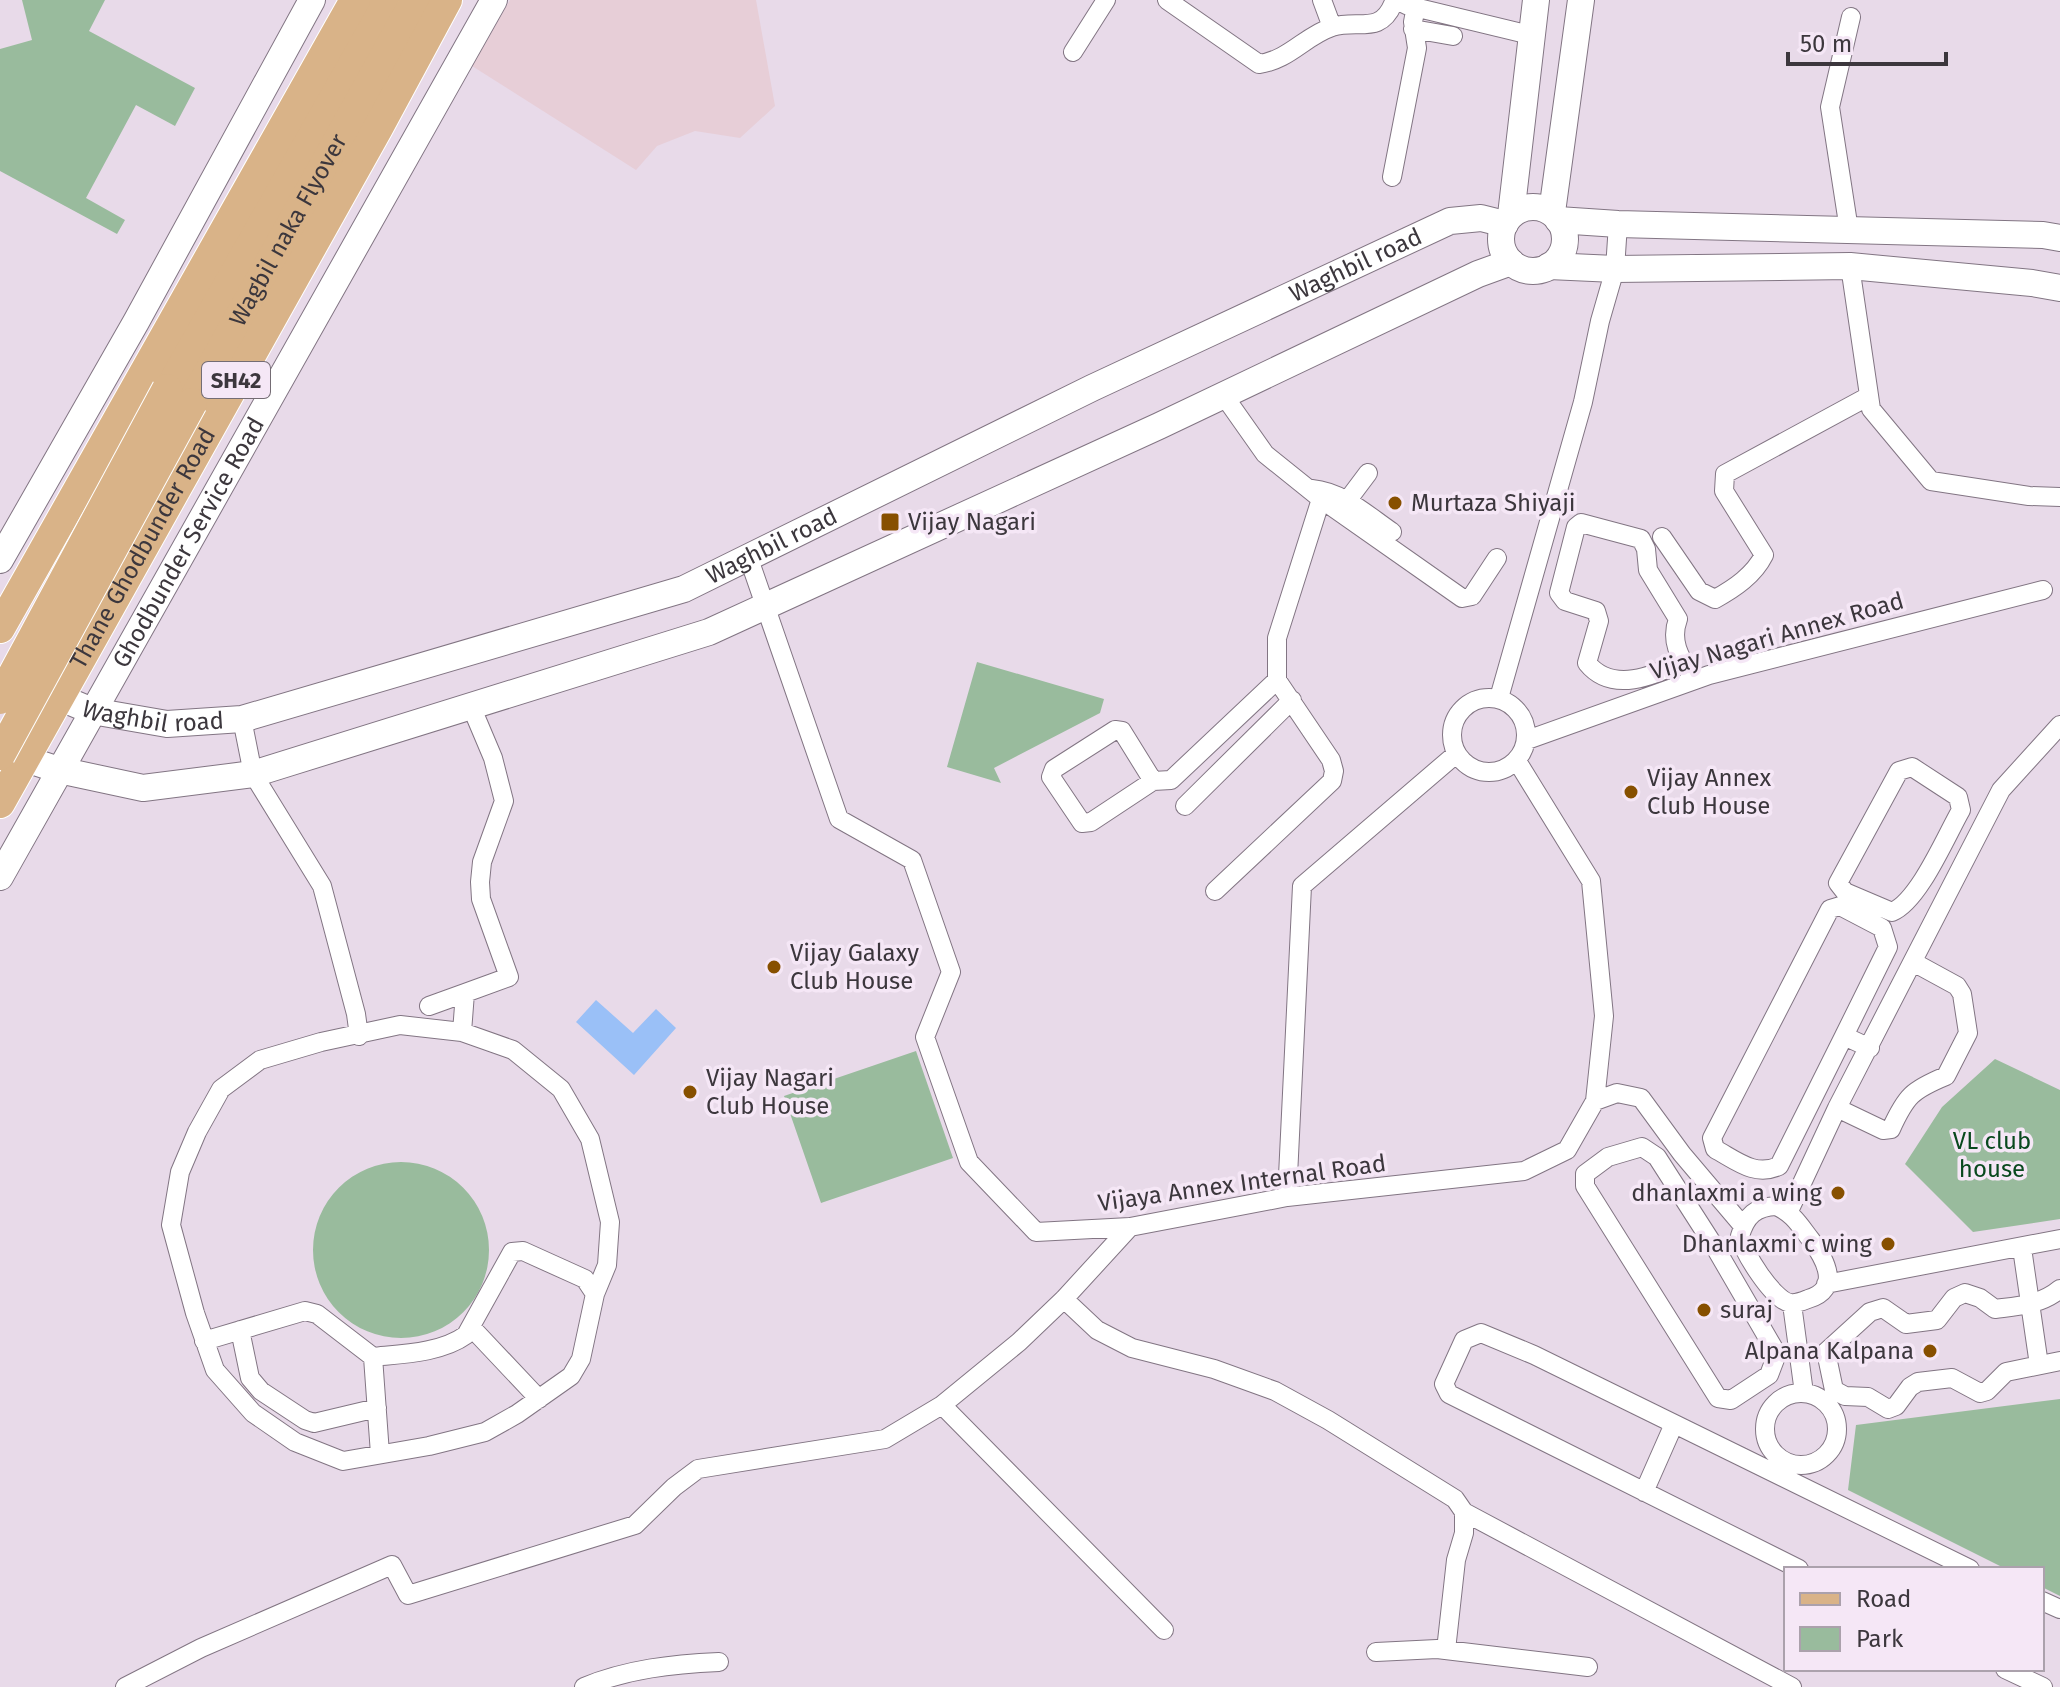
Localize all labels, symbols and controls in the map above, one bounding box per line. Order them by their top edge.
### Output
scale bar [1788,16,1946,66]
text: 50 m [1800,30,1852,58]
street label: Wagbil naka Flyover [224,128,353,331]
street label: Waghbil road [1285,222,1426,308]
road number: SH42 [202,362,270,398]
street label: Ghodbunder Service Road [107,412,270,673]
street label: Thane Ghodbunder Road [64,423,221,674]
place label: Murtaza Shiyaji [1411,489,1576,517]
marker: Murtaza Shiyaji [1386,494,1404,512]
street label: Waghbil road [701,502,842,590]
place label: Vijay Nagari [908,508,1036,536]
marker: Vijay Nagari [879,511,901,533]
street label: Vijay Nagari Annex Road [1647,586,1907,686]
street label: Waghbil road [78,694,225,738]
place label: Vijay Annex Club House [1647,764,1771,820]
marker: Vijay Annex Club House [1622,783,1640,801]
place label: Vijay Galaxy Club House [790,939,919,995]
marker: Vijay Galaxy Club House [765,958,783,976]
place label: Vijay Nagari Club House [706,1064,834,1120]
marker: Vijay Nagari Club House [681,1083,699,1101]
park label: VL club house [1953,1127,2031,1183]
street label: Vijaya Annex Internal Road [1096,1149,1388,1217]
place label: dhanlaxmi a wing [1631,1179,1823,1207]
marker: dhanlaxmi a wing [1829,1184,1847,1202]
place label: Dhanlaxmi c wing [1682,1230,1873,1258]
marker: Dhanlaxmi c wing [1879,1235,1897,1253]
place label: suraj [1720,1296,1773,1324]
marker: suraj [1695,1301,1713,1319]
place label: Alpana Kalpana [1745,1337,1914,1365]
marker: Alpana Kalpana [1921,1342,1939,1360]
legend [1784,1567,2044,1671]
text: Road [1856,1585,1911,1613]
text: Park [1856,1625,1904,1653]

